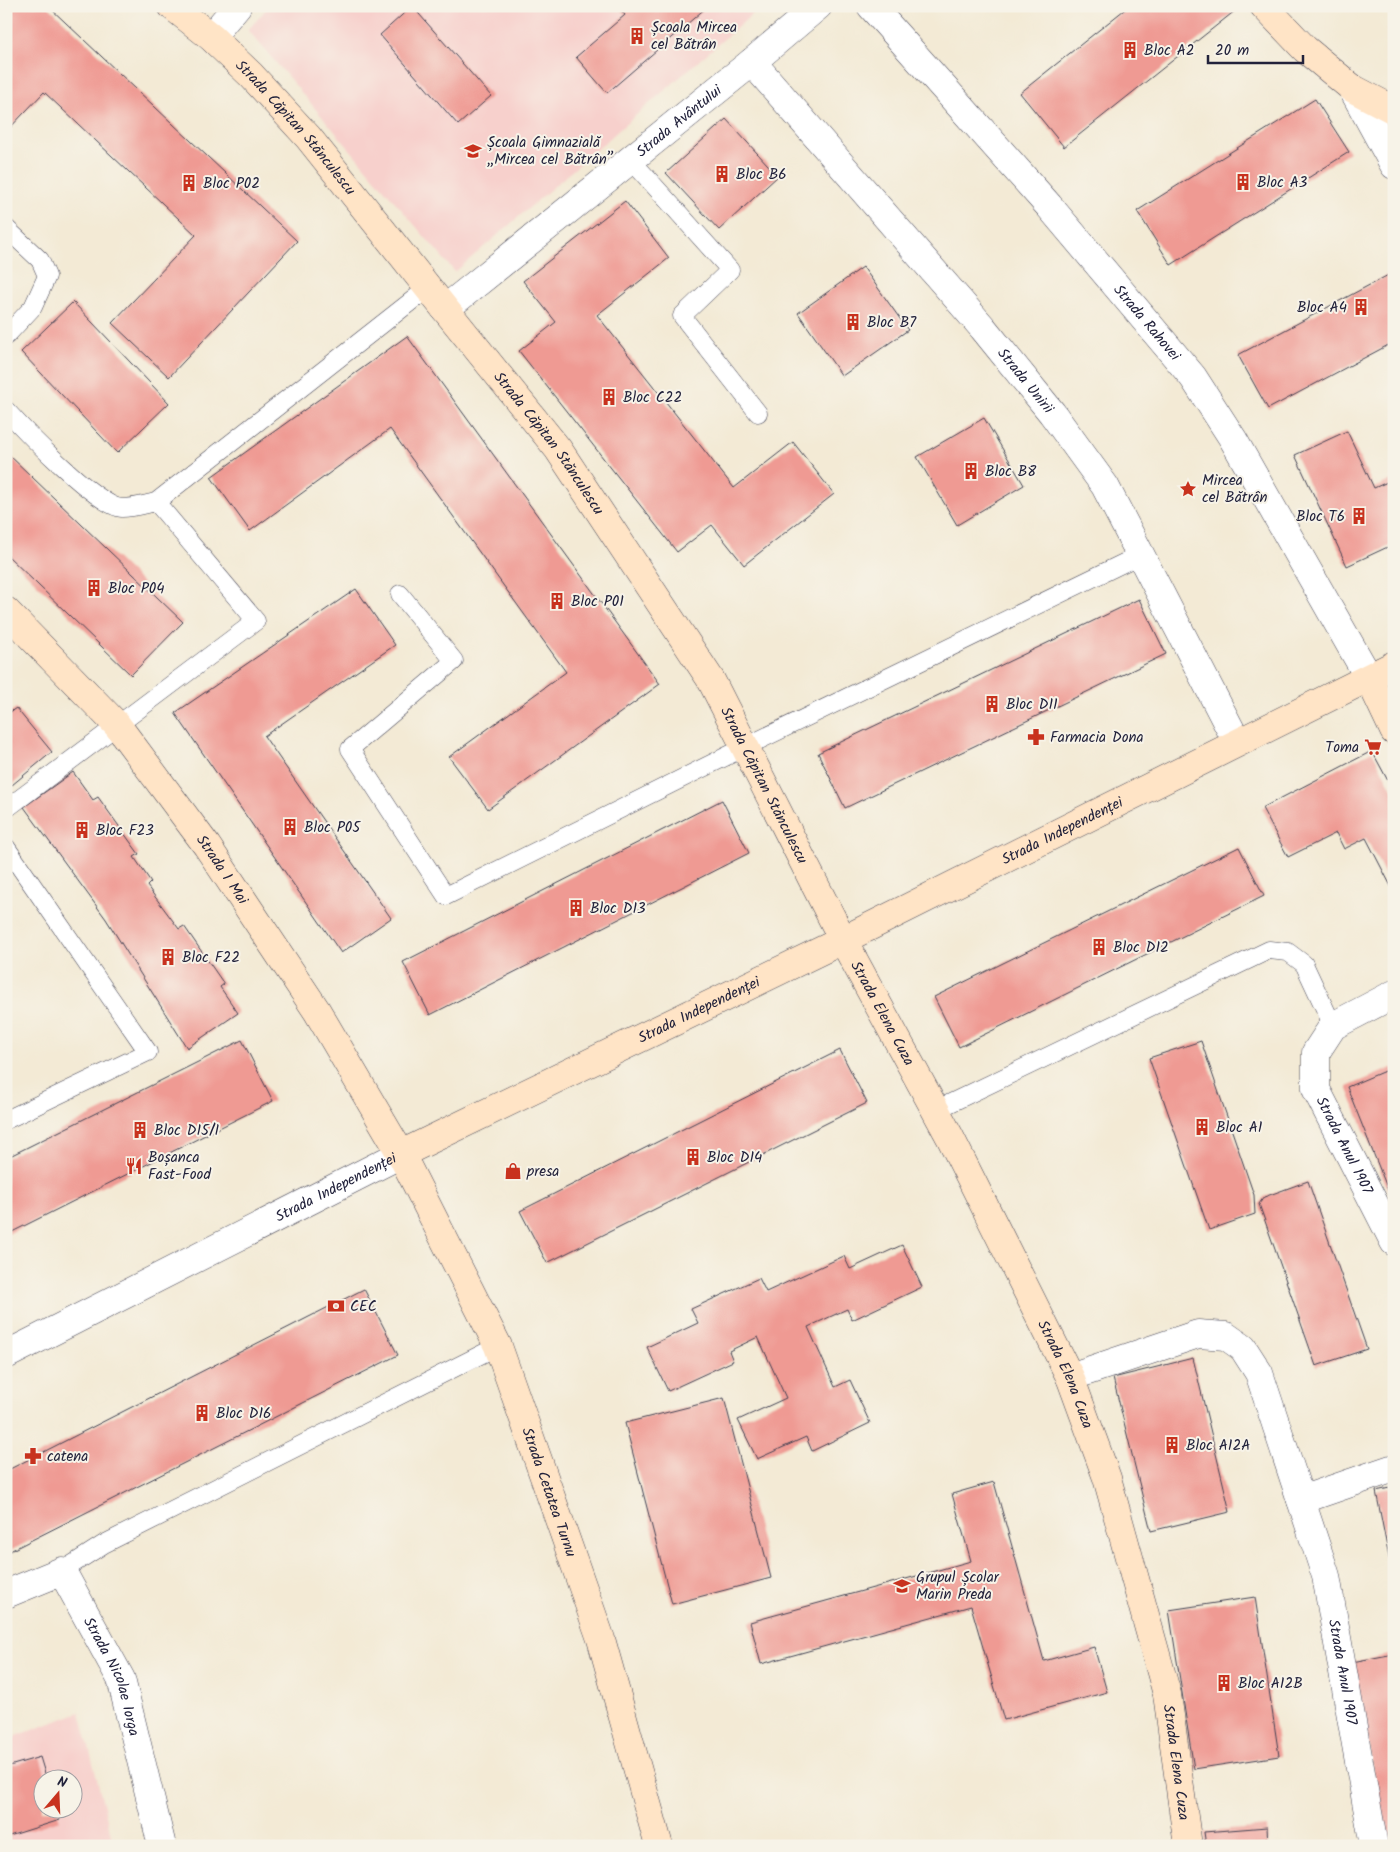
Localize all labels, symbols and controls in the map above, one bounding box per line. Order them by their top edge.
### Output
place label: Școala Mircea cel Bătrân [651,16,737,57]
building icon: Școala Mircea cel Bătrân [627,26,647,46]
scale bar [1208,32,1302,64]
place label: Bloc A2 [1144,39,1195,63]
text: 20 m [1215,39,1249,63]
building icon: Bloc A2 [1120,40,1140,60]
street label: Strada Căpitan Stănculescu [229,55,361,201]
street label: Strada Avântului [631,79,729,164]
place label: Școala Gimnazială „Mircea cel Bătrân” [487,131,614,172]
school or university icon: Școala Gimnazială „Mircea cel Bătrân” [463,141,483,161]
place label: Bloc B6 [736,163,787,187]
building icon: Bloc B6 [712,164,732,184]
place label: Bloc A3 [1257,171,1308,195]
place label: Bloc P02 [203,172,260,196]
building icon: Bloc A3 [1233,172,1253,192]
building icon: Bloc P02 [179,173,199,193]
street label: Strada Rahovei [1107,280,1187,368]
place label: Bloc A4 [1297,296,1347,320]
building icon: Bloc A4 [1351,297,1371,317]
place label: Bloc B7 [867,311,917,335]
building icon: Bloc B7 [843,312,863,332]
street label: Strada Unirii [991,343,1060,421]
street label: Strada Căpitan Stănculescu [487,367,610,520]
place label: Bloc C22 [623,386,682,410]
building icon: Bloc C22 [599,387,619,407]
place label: Bloc B8 [985,460,1037,484]
building icon: Bloc B8 [961,461,981,481]
place label: Mircea cel Bătrân [1202,469,1268,510]
place icon: Mircea cel Bătrân [1178,479,1198,499]
place label: Bloc T6 [1296,505,1345,529]
building icon: Bloc T6 [1349,506,1369,526]
place label: Bloc P04 [108,577,165,601]
building icon: Bloc P04 [84,578,104,598]
place label: Bloc P01 [571,590,624,614]
building icon: Bloc P01 [547,591,567,611]
place label: Bloc D11 [1006,693,1058,717]
building icon: Bloc D11 [982,694,1002,714]
street label: Strada Căpitan Stănculescu [713,703,813,868]
place label: Farmacia Dona [1050,726,1144,750]
pharmacy icon: Farmacia Dona [1026,727,1046,747]
place label: Toma [1325,736,1359,760]
supermarket icon: Toma [1363,737,1383,757]
street label: Strada Independenței [998,790,1129,872]
place label: Bloc P05 [304,816,361,840]
building icon: Bloc P05 [280,817,300,837]
place label: Bloc F23 [96,819,154,843]
building icon: Bloc F23 [72,820,92,840]
street label: Strada 1 Mai [190,830,255,911]
place label: Bloc D13 [590,897,646,921]
building icon: Bloc D13 [566,898,586,918]
place label: Bloc D12 [1113,936,1169,960]
building icon: Bloc D12 [1089,937,1109,957]
place label: Bloc F22 [182,946,240,970]
building icon: Bloc F22 [158,947,178,967]
street label: Strada Elena Cuza [844,957,920,1071]
street label: Strada Independenței [634,970,766,1051]
street label: Strada Anul 1907 [1309,1093,1379,1200]
place label: Bloc A1 [1216,1116,1263,1140]
building icon: Bloc A1 [1192,1117,1212,1137]
place label: Bloc D15/I [154,1119,219,1143]
building icon: Bloc D15/I [130,1120,150,1140]
place label: Boșanca Fast-Food [148,1146,211,1187]
place label: Bloc D14 [707,1146,762,1170]
street label: Strada Independenței [271,1147,402,1229]
building icon: Bloc D14 [683,1147,703,1167]
restaurant icon: Boșanca Fast-Food [124,1156,144,1176]
place label: presa [526,1160,559,1184]
shop icon: presa [503,1161,523,1181]
place label: CEC [350,1295,377,1319]
bank icon: CEC [326,1296,346,1316]
street label: Strada Elena Cuza [1030,1316,1099,1432]
place label: Bloc D16 [216,1402,271,1426]
building icon: Bloc D16 [192,1403,212,1423]
street label: Strada Cetatea Turnu [515,1424,582,1561]
place label: Bloc A12A [1186,1434,1250,1458]
building icon: Bloc A12A [1162,1435,1182,1455]
place label: catena [47,1445,88,1469]
pharmacy icon: catena [23,1446,43,1466]
place label: Grupul Școlar Marin Preda [916,1566,1000,1607]
school or university icon: Grupul Școlar Marin Preda [892,1576,912,1596]
street label: Strada Nicolae Iorga [76,1613,146,1739]
street label: Strada Anul 1907 [1321,1618,1363,1728]
place label: Bloc A12B [1238,1672,1303,1696]
building icon: Bloc A12B [1214,1673,1234,1693]
street label: Strada Elena Cuza [1156,1703,1195,1822]
north arrow [32,1770,82,1820]
text: N [54,1771,70,1795]

